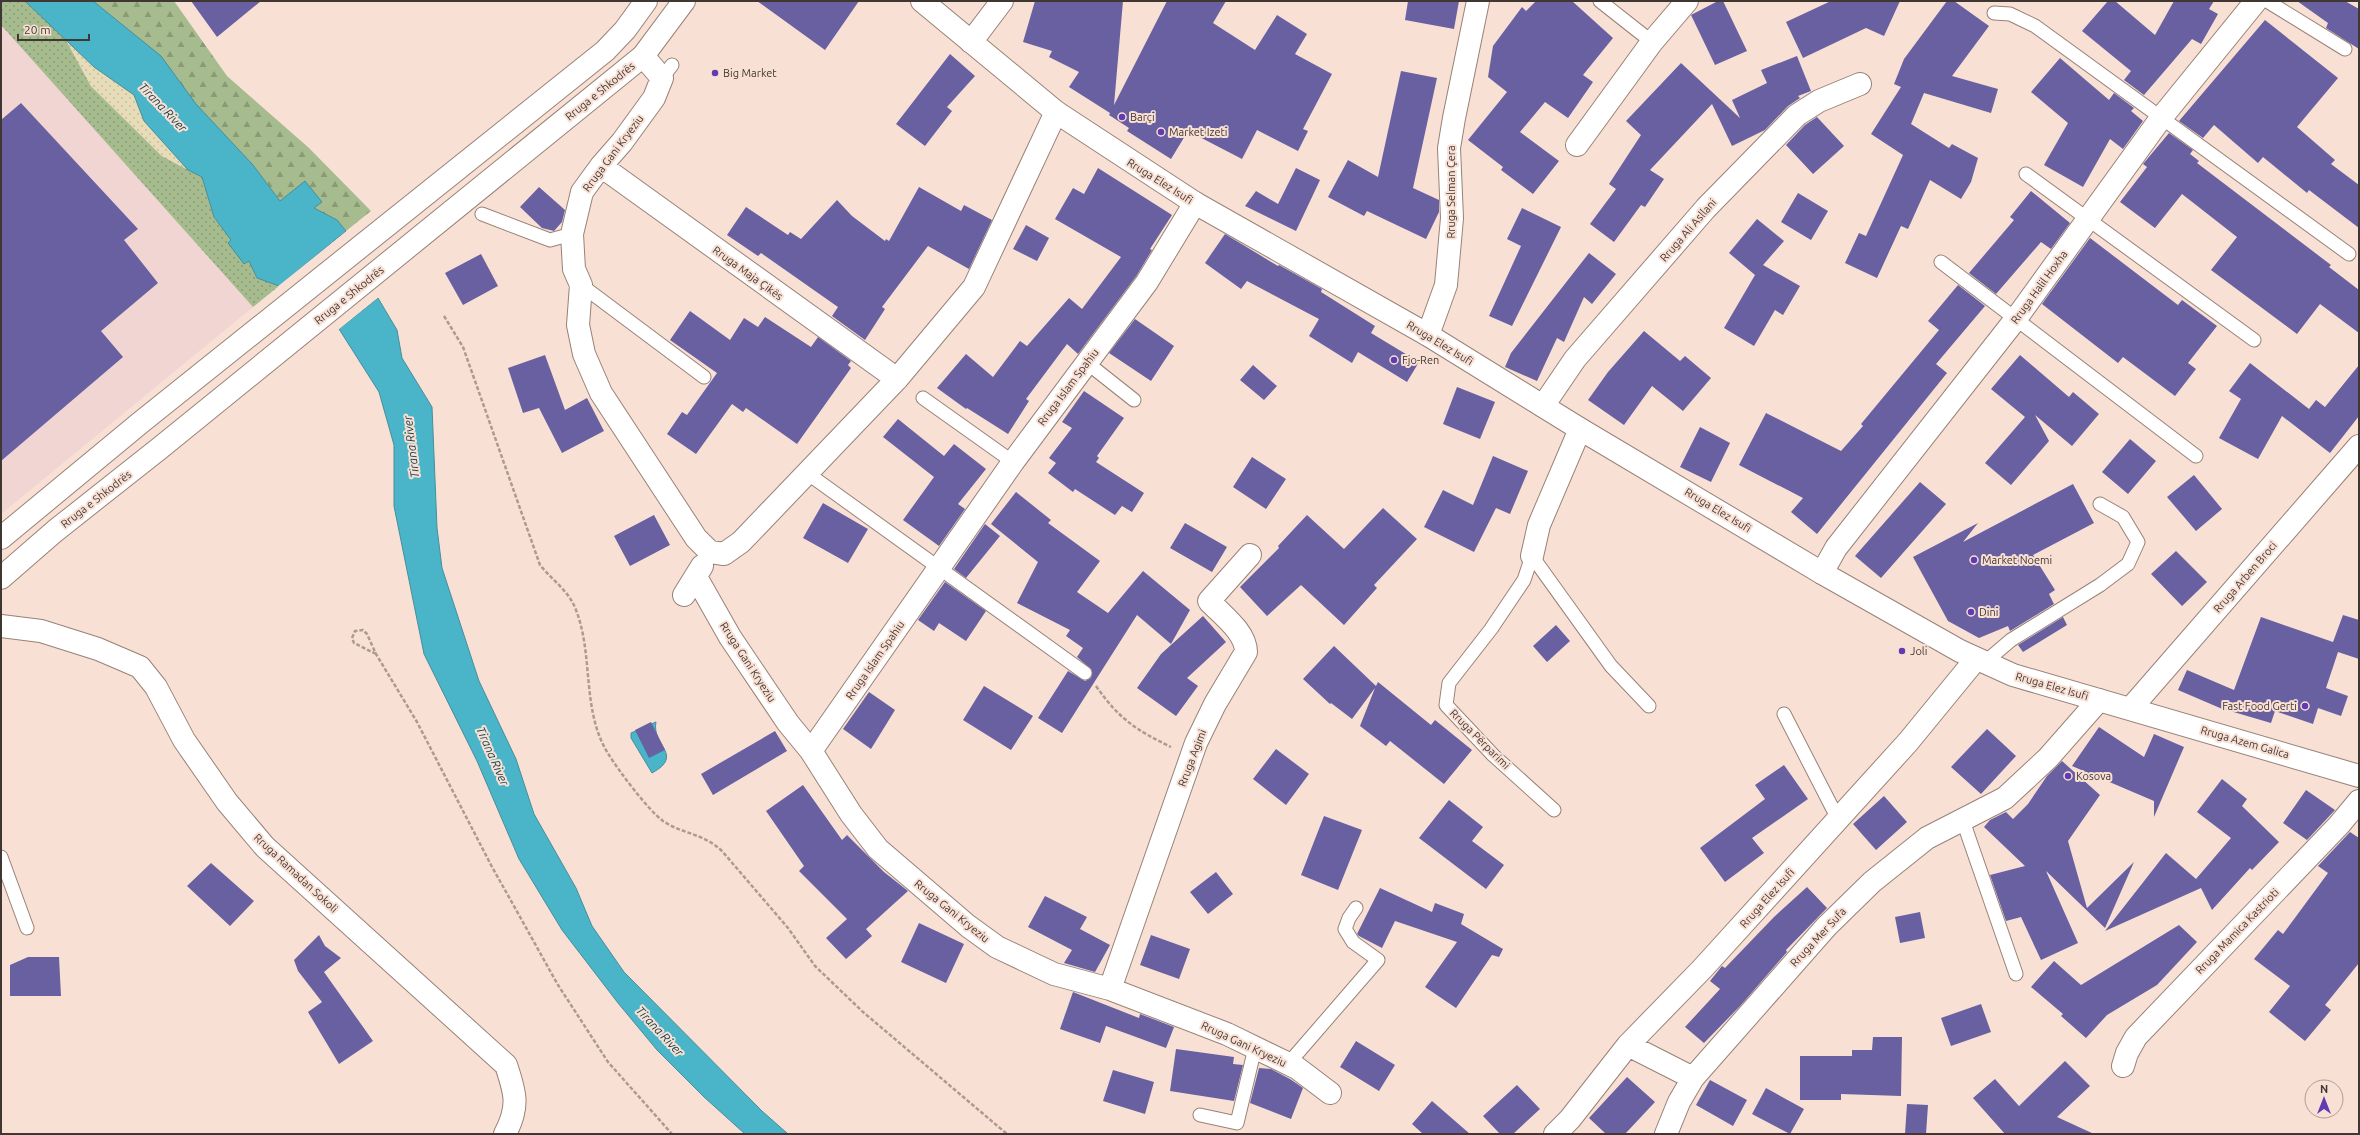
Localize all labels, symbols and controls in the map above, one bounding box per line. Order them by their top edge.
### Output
scale bar [18,16,89,42]
text: 20 m [24,23,51,36]
street label: Rruga e Shkodrës [563,59,637,123]
place label: Big Market [723,67,777,79]
marker: Big Market [710,68,720,78]
water label: Tirana River [136,80,190,134]
place label: Barçi [1130,111,1155,123]
street label: Rruga Gani Kryeziu [580,112,646,194]
marker: Barçi [1117,112,1127,122]
place label: Market Izeti [1169,126,1228,138]
marker: Market Izeti [1156,127,1166,137]
street label: Rruga Selman Çera [1445,145,1457,239]
street label: Rruga Elez Isufi [1125,156,1195,206]
street label: Rruga Ali Asllani [1657,196,1719,264]
street label: Rruga Maja Çikës [711,244,785,303]
street label: Rruga Halil Hoxha [2008,248,2070,326]
street label: Rruga e Shkodrës [312,263,386,327]
street label: Rruga Elez Isufi [1405,318,1475,368]
street label: Rruga Islam Spahiu [1035,346,1101,428]
place label: Fjo-Ren [1402,354,1439,366]
marker: Fjo-Ren [1389,355,1399,365]
water label: Tirana River [401,415,421,479]
street label: Rruga e Shkodrës [59,468,134,530]
street label: Rruga Elez Isufi [1683,485,1753,535]
street label: Rruga Arben Broci [2211,539,2279,615]
place label: Market Noemi [1982,554,2052,566]
marker: Market Noemi [1969,555,1979,565]
place label: Dini [1979,606,1998,618]
marker: Dini [1966,607,1976,617]
street label: Rruga Islam Spahiu [843,618,907,702]
street label: Rruga Gani Kryeziu [718,620,778,704]
place label: Joli [1910,645,1927,657]
marker: Joli [1897,646,1907,656]
street label: Rruga Elez Isufi [2014,670,2090,702]
place label: Fast Food Gerti [2222,700,2297,712]
marker: Fast Food Gerti [2300,701,2310,711]
street label: Rruga Përparimi [1448,707,1512,771]
street label: Rruga Azem Galica [2199,724,2291,760]
water label: Tirana River [474,725,512,788]
street label: Rruga Agimi [1176,728,1208,788]
place label: Kosova [2076,770,2111,782]
marker: Kosova [2063,771,2073,781]
street label: Rruga Ramadan Sokoli [252,831,340,915]
street label: Rruga Elez Isufi [1737,866,1797,930]
street label: Rruga Gani Kryeziu [912,877,992,945]
street label: Rruga Mamica Kastrioti [2193,886,2281,976]
street label: Rruga Mer Sufa [1788,905,1848,969]
water label: Tirana River [634,1004,687,1059]
street label: Rruga Gani Kryeziu [1199,1019,1289,1069]
north arrow [2304,1079,2344,1119]
text: N [2320,1083,2328,1095]

